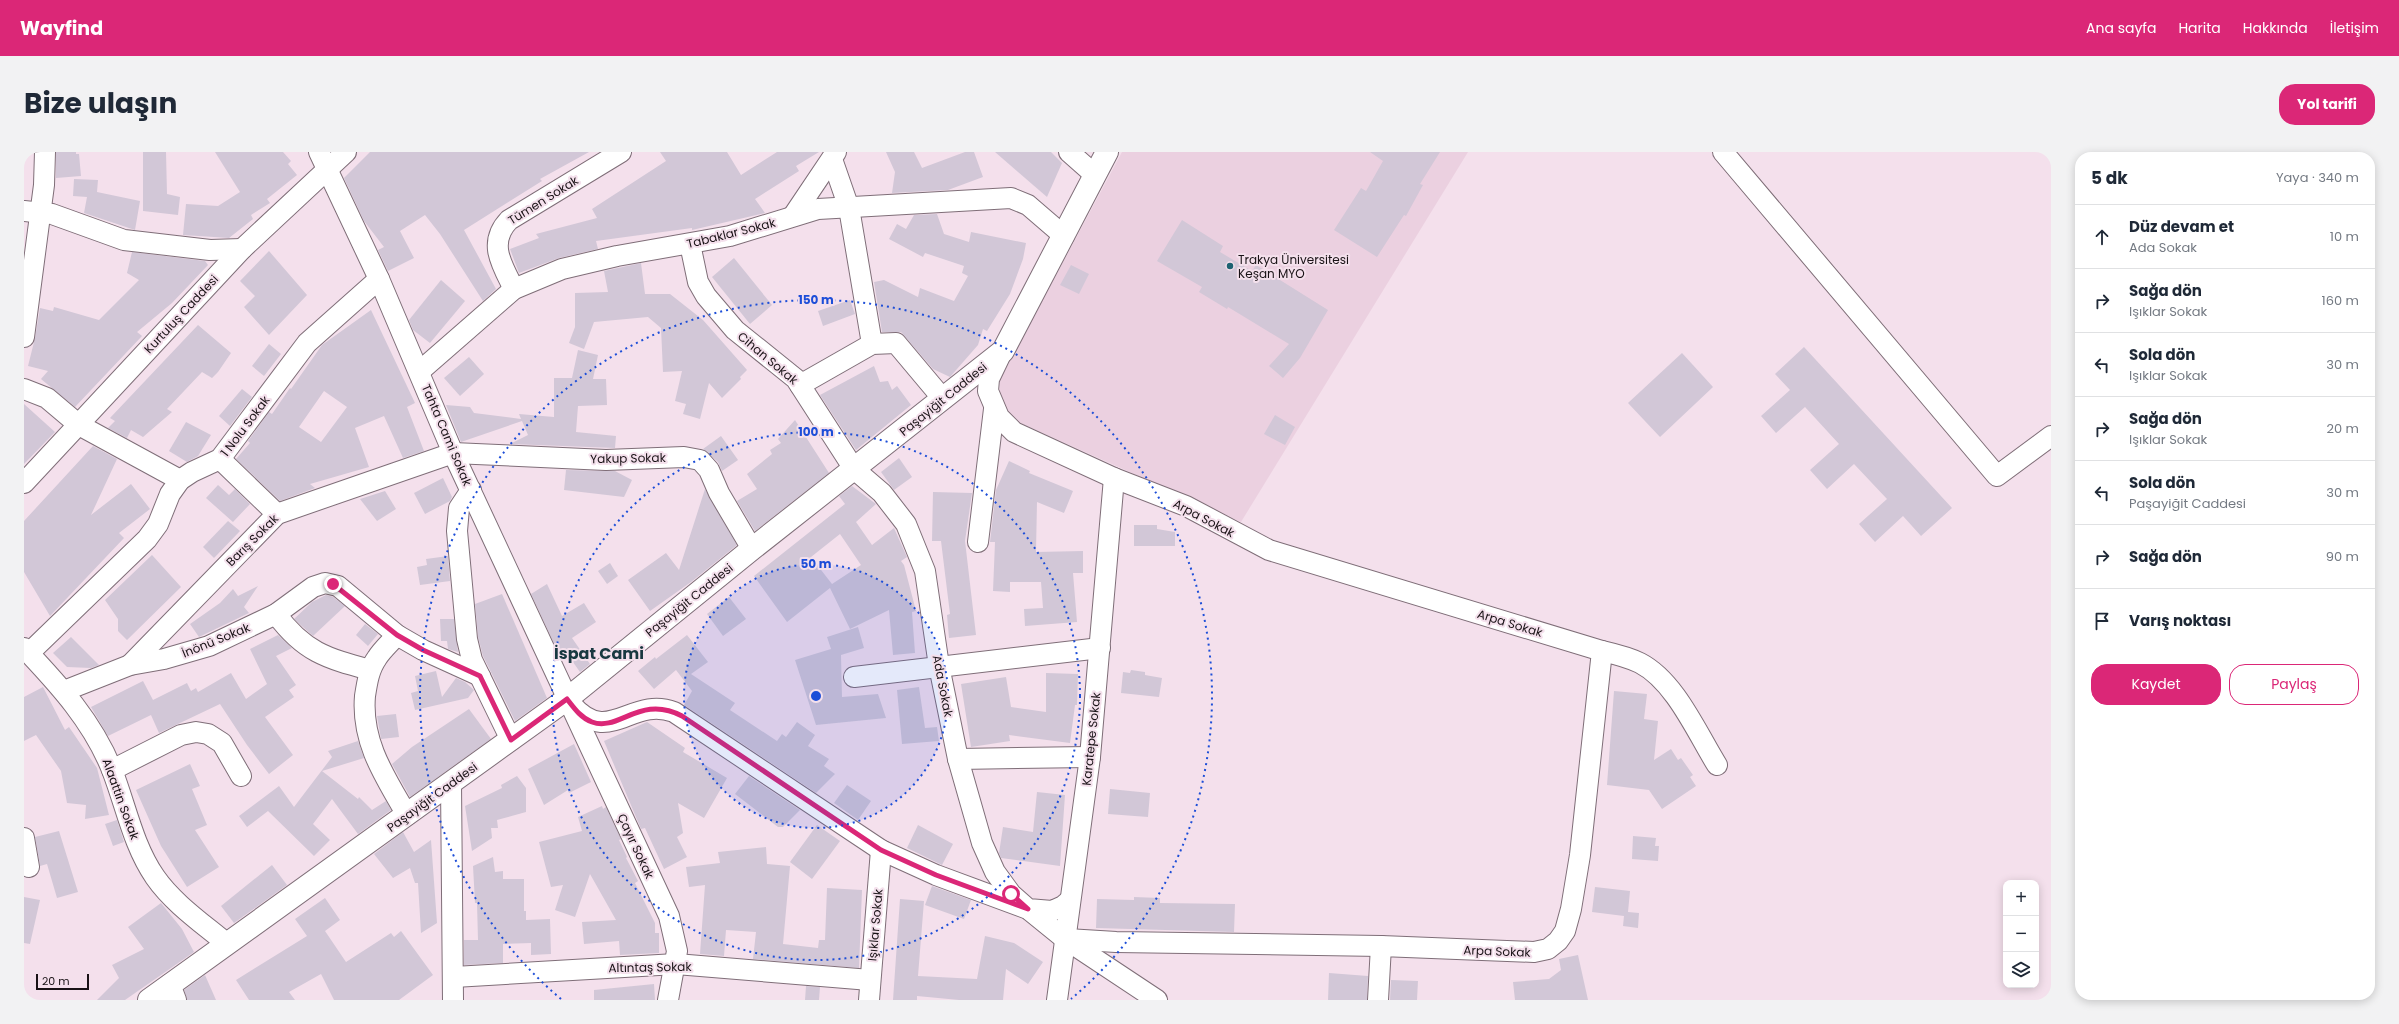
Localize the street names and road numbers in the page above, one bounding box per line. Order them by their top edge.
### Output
street label: Tümen Sokak [505,171,582,228]
street label: Tabaklar Sokak [685,214,778,252]
street label: Kurtuluş Caddesi [140,271,222,357]
street label: Cihan Sokak [734,328,802,389]
street label: Paşayiğit Caddesi [896,358,990,440]
street label: Tahta Cami Sokak [418,381,476,489]
street label: 1 Nolu Sokak [216,391,274,460]
street label: Yakup Sokak [590,449,667,467]
street label: Arpa Sokak [1170,495,1238,542]
street label: Barış Sokak [222,510,282,570]
street label: Paşayiğit Caddesi [642,559,736,641]
street label: Arpa Sokak [1475,605,1545,641]
street label: İnönü Sokak [179,618,253,661]
street label: Ada Sokak [929,654,957,719]
street label: Karatepe Sokak [1078,691,1104,786]
street label: Alaattin Sokak [98,756,144,843]
street label: Paşayiğit Caddesi [383,758,481,836]
street label: Çayır Sokak [614,811,659,882]
street label: Işıklar Sokak [863,887,887,962]
street label: Arpa Sokak [1463,941,1532,961]
street label: Altıntaş Sokak [608,958,693,976]

